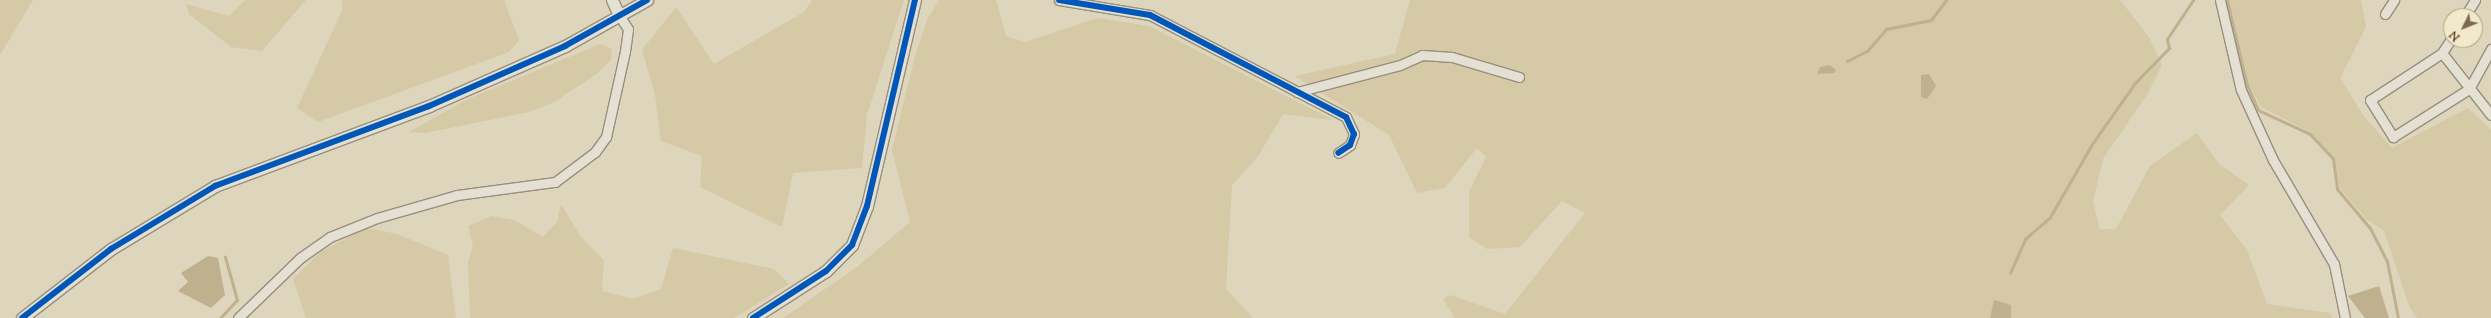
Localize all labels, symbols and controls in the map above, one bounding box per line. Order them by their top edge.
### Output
north arrow [2443,8,2483,48]
text: N [2446,27,2464,44]

